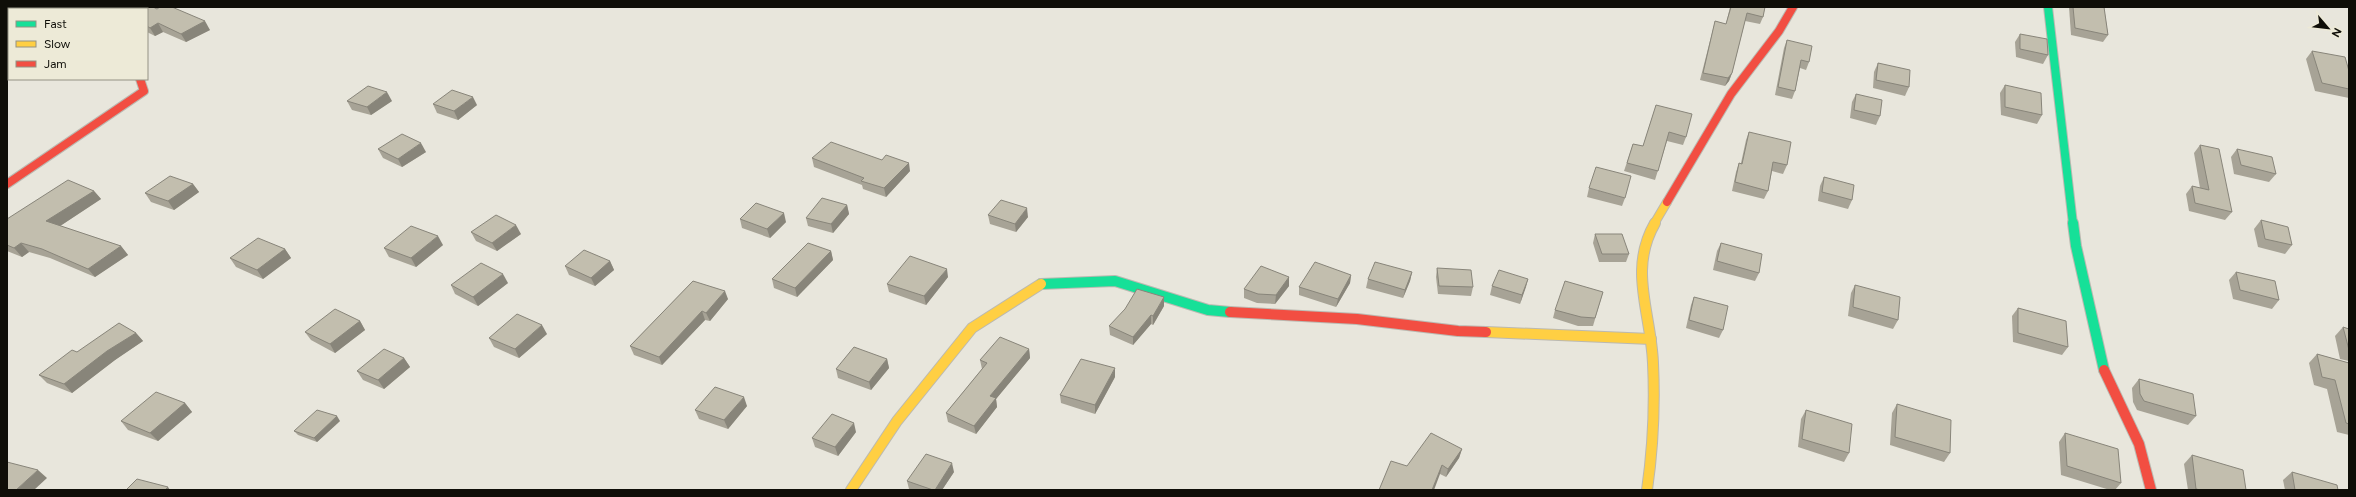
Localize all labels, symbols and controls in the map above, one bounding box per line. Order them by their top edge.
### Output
legend [8,8,148,80]
north arrow [2308,8,2348,48]
text: Fast [44,17,67,31]
text: N [2329,26,2344,39]
text: Slow [44,37,71,51]
text: Jam [44,57,67,71]

